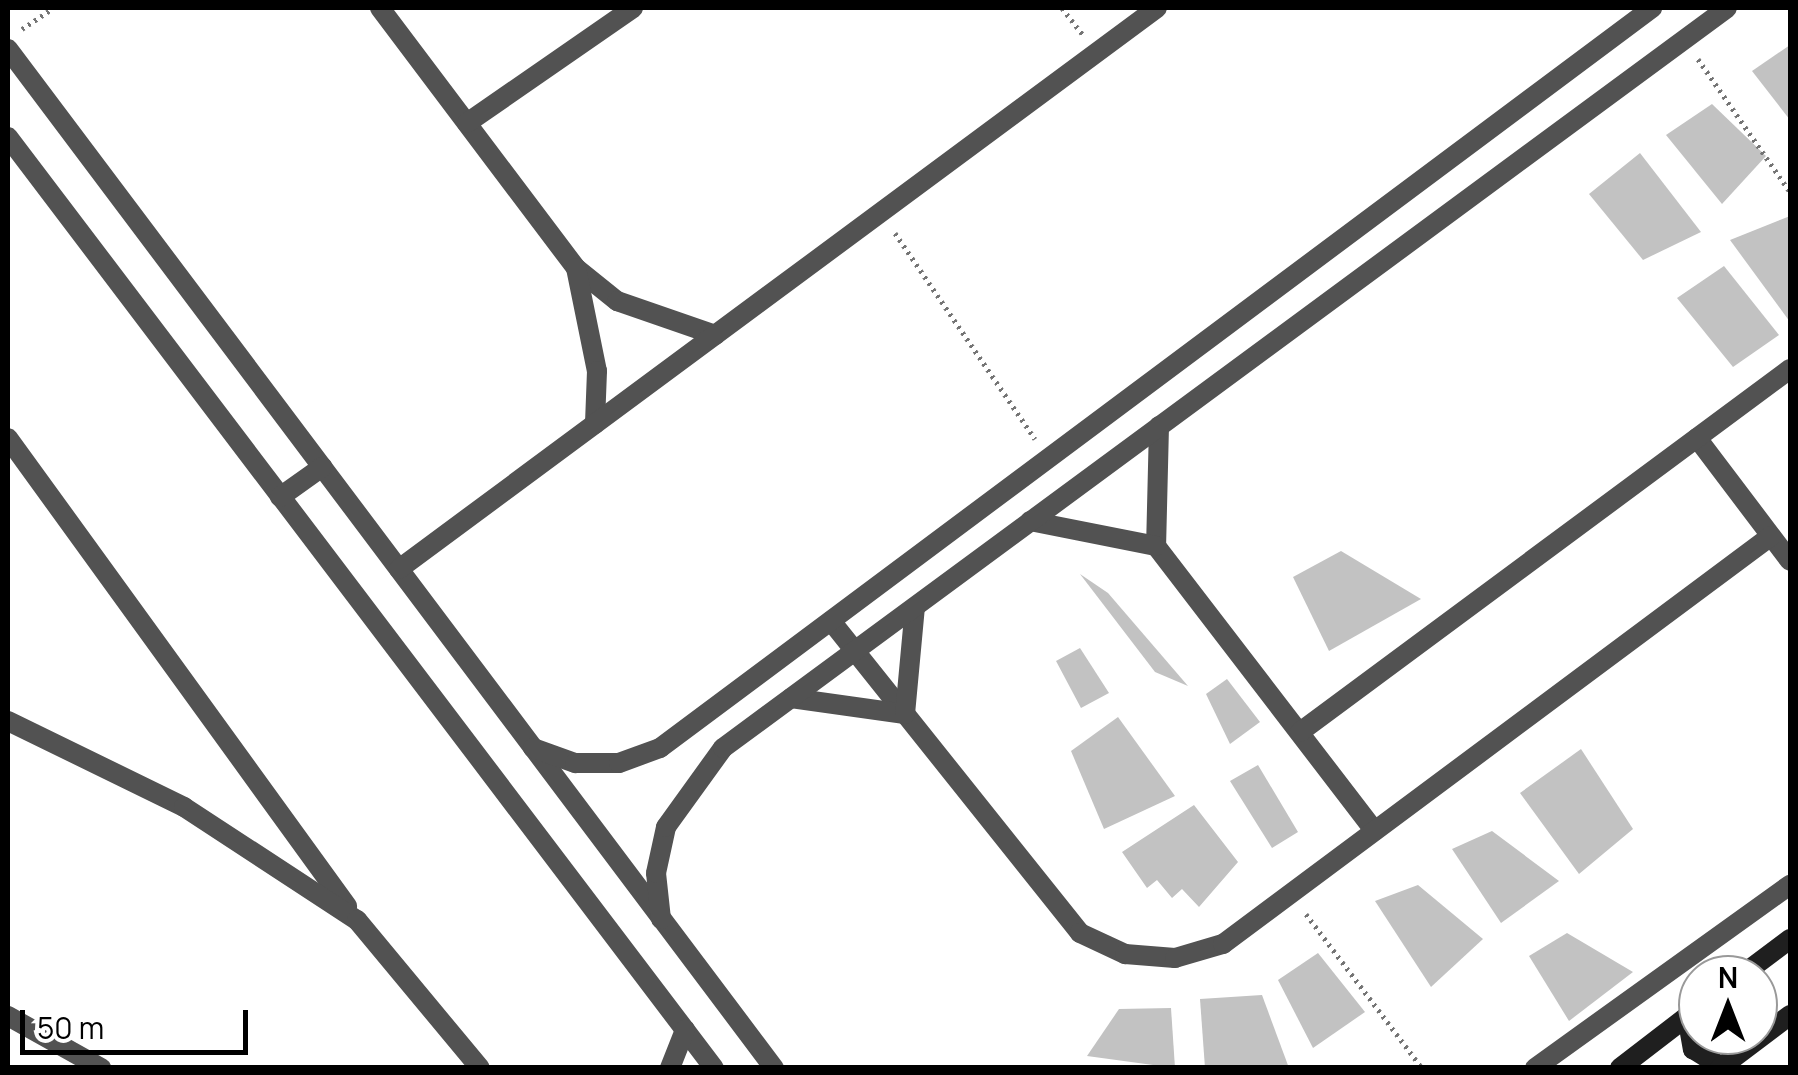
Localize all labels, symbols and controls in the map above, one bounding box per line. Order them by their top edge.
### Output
north arrow [1678,955,1778,1055]
text: N [1718,958,1738,996]
scale bar [25,990,252,1052]
text: 50 m [37,1007,104,1048]

